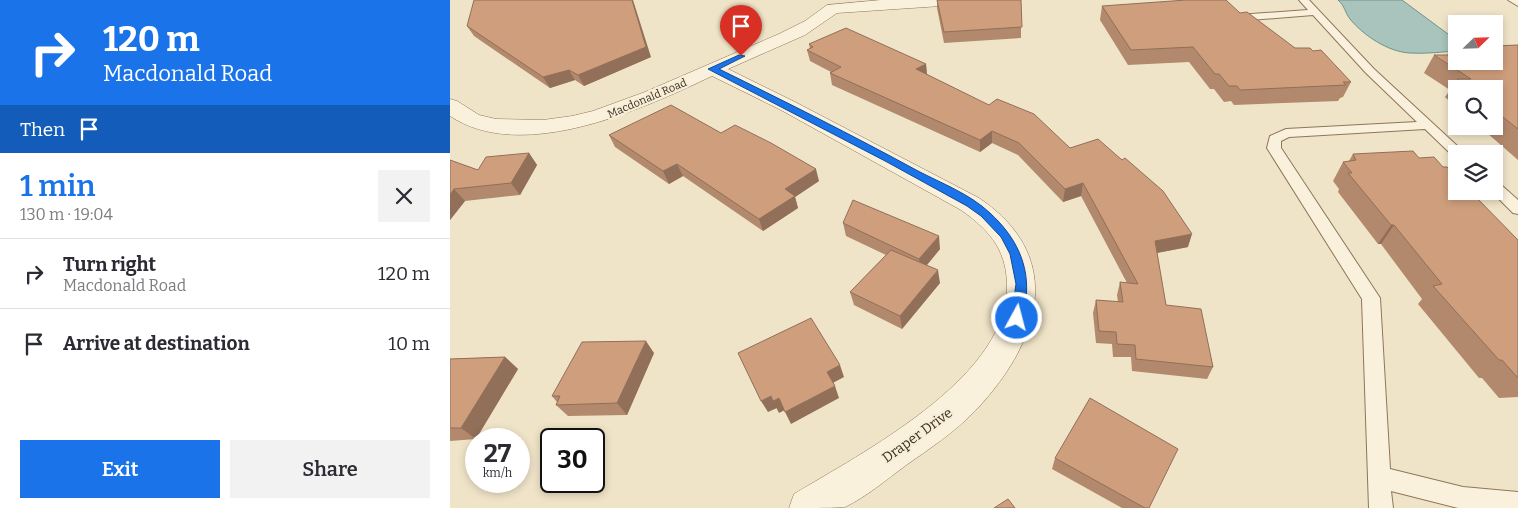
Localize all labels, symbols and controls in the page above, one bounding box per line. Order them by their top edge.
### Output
pin [720,5,762,56]
icon: arrive [727,12,755,40]
north arrow [1448,15,1502,70]
map controls [1448,15,1503,200]
text: 120 m [103,18,200,60]
icon: right [20,20,85,85]
text: Macdonald Road [103,60,272,87]
street label: Macdonald Road [606,76,689,121]
button: search [1448,80,1503,135]
icon: arrive [75,115,103,143]
text: Then [20,118,65,141]
button: layers [1448,145,1503,200]
text: 1 min [20,168,95,204]
button: close [378,170,430,222]
text: 130 m · 19:04 [20,205,113,224]
text: Turn right [63,253,156,276]
icon: right [20,260,48,288]
text: 120 m [378,262,430,285]
text: Macdonald Road [63,276,186,295]
position arrow [990,291,1042,343]
icon: arrive [20,330,48,358]
text: Arrive at destination [63,332,250,355]
text: 10 m [388,332,430,355]
street label: Draper Drive [879,404,956,467]
speed limit sign: 30 [540,428,605,493]
text: 27 [484,439,511,469]
button: Exit [20,440,220,498]
button: Share [230,440,430,498]
text: km/h [483,466,512,480]

